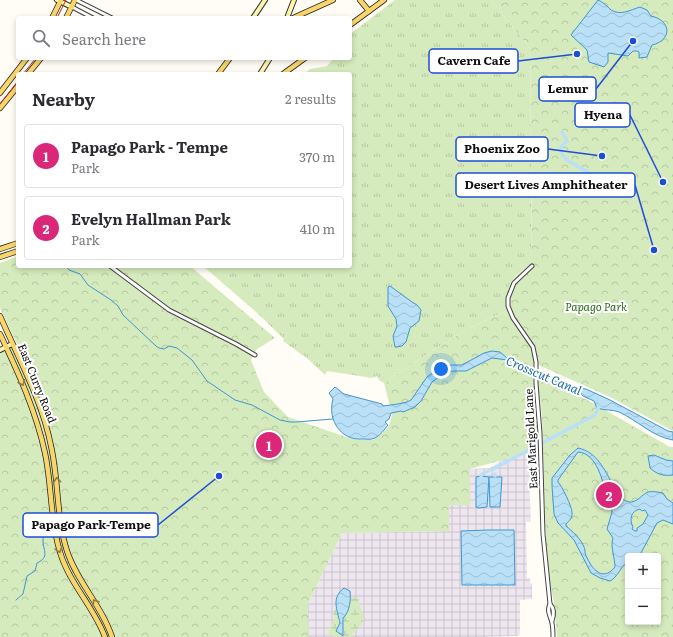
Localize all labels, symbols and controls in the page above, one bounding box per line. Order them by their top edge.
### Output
search box [16,16,352,60]
icon: search [30,27,52,49]
text: Search here [62,27,146,50]
callout: Cavern Cafe [429,49,518,73]
text: Cavern Cafe [437,51,511,69]
callout: Lemur [539,77,596,101]
text: Lemur [548,79,589,97]
text: Nearby [32,86,95,111]
text: 2 results [285,89,336,108]
callout: Hyena [575,103,630,127]
text: Hyena [584,105,622,123]
text: Papago Park - Tempe [71,135,228,158]
callout: Phoenix Zoo [456,137,548,161]
text: Phoenix Zoo [464,139,540,157]
text: 1 [43,147,49,166]
text: 370 m [299,147,335,166]
text: Park [71,158,100,177]
callout: Desert Lives Amphitheater [456,173,635,197]
text: Desert Lives Amphitheater [464,175,628,193]
text: Evelyn Hallman Park [71,207,231,230]
text: 2 [43,219,49,238]
text: 410 m [300,219,335,238]
text: Park [71,230,100,249]
park label: Papago Park [565,298,627,314]
street label: East Curry Road [15,341,61,425]
water label: Crosscut Canal [503,351,585,399]
your location [431,359,451,379]
one-way arrow [18,379,26,386]
street label: East Marigold Lane [519,388,541,489]
pin: 1 [256,430,282,460]
one-way arrow [52,477,61,483]
pin: 2 [596,480,622,510]
callout: Papago Park-Tempe [23,513,158,537]
text: Papago Park-Tempe [31,515,151,533]
one-way arrow [54,546,63,553]
map controls [625,553,661,625]
button: + [625,553,661,589]
button: − [625,589,661,625]
one-way arrow [92,599,99,606]

